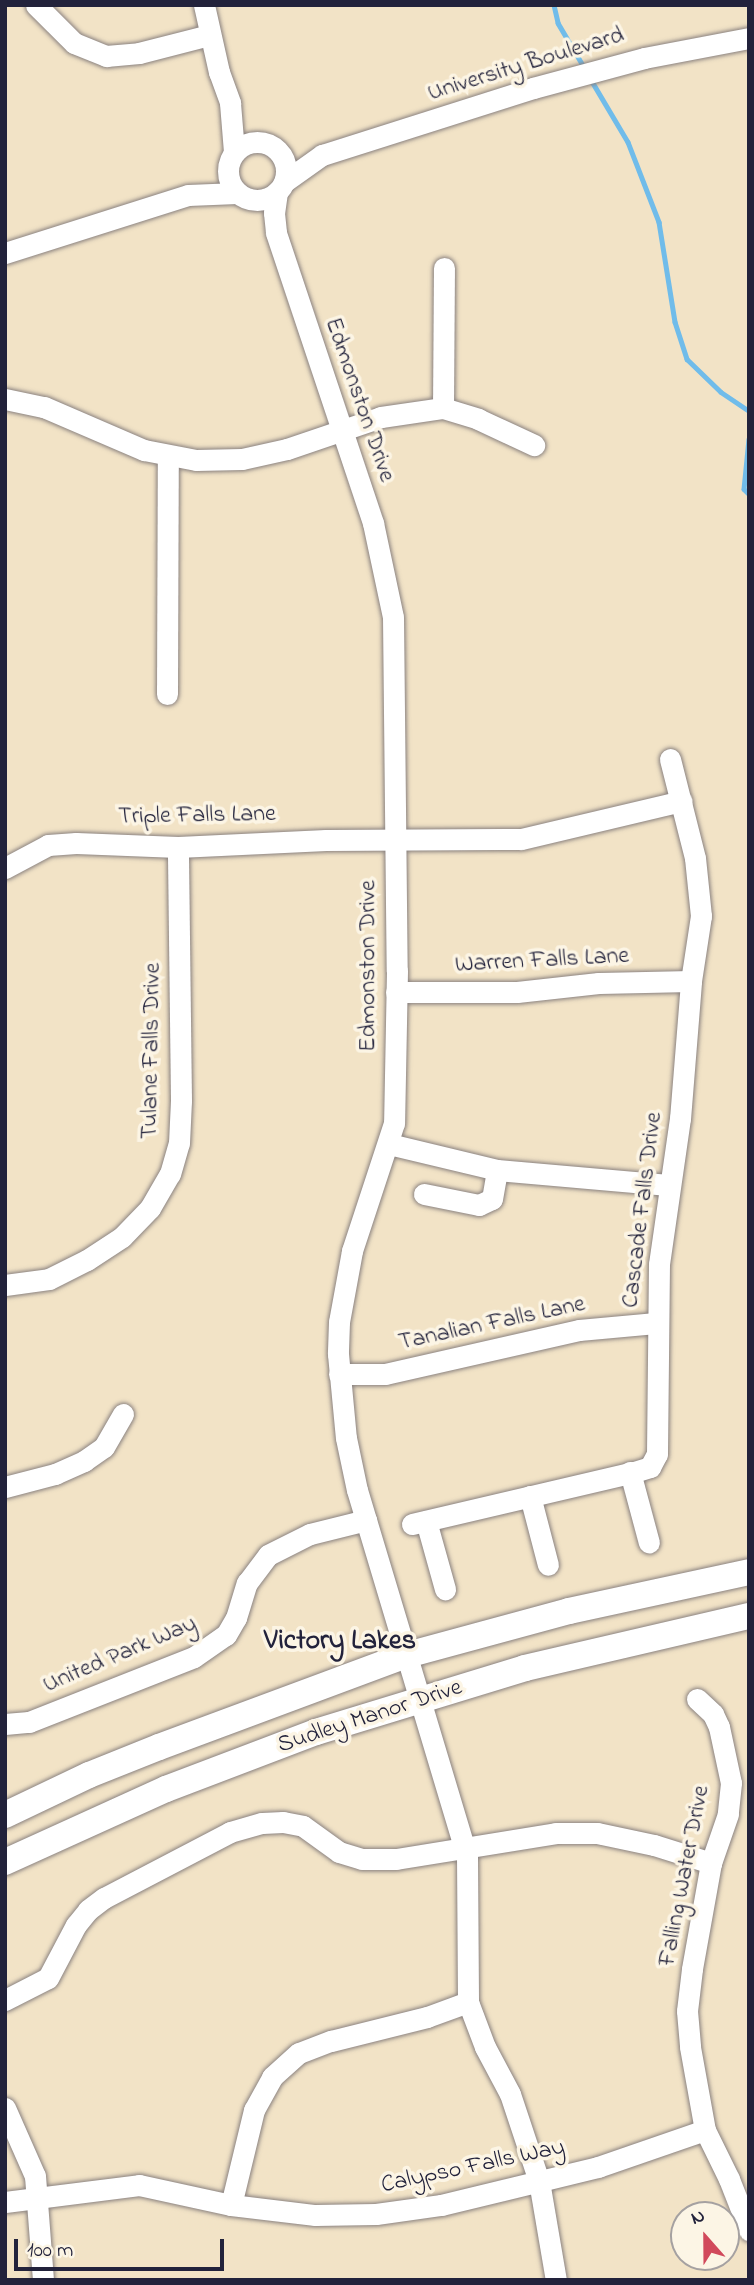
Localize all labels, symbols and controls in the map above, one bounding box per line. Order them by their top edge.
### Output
street label: University Boulevard [424,21,628,109]
street label: Edmonston Drive [317,314,401,486]
street label: Triple Falls Lane [118,800,276,832]
street label: Edmonston Drive [355,880,383,1052]
street label: Warren Falls Lane [454,942,630,980]
street label: Tulane Falls Drive [136,963,168,1139]
street label: Cascade Falls Drive [617,1110,669,1310]
street label: Tanalian Falls Lane [396,1290,588,1358]
street label: United Park Way [39,1610,201,1700]
district label: Victory Lakes [264,1625,416,1659]
street label: Sudley Manor Drive [274,1674,466,1760]
street label: Falling Water Drive [653,1783,717,1969]
street label: Calypso Falls Way [379,2133,567,2201]
north arrow [670,2201,740,2271]
text: N [687,2203,709,2233]
scale bar [18,2226,228,2270]
text: 100 m [27,2236,73,2266]

